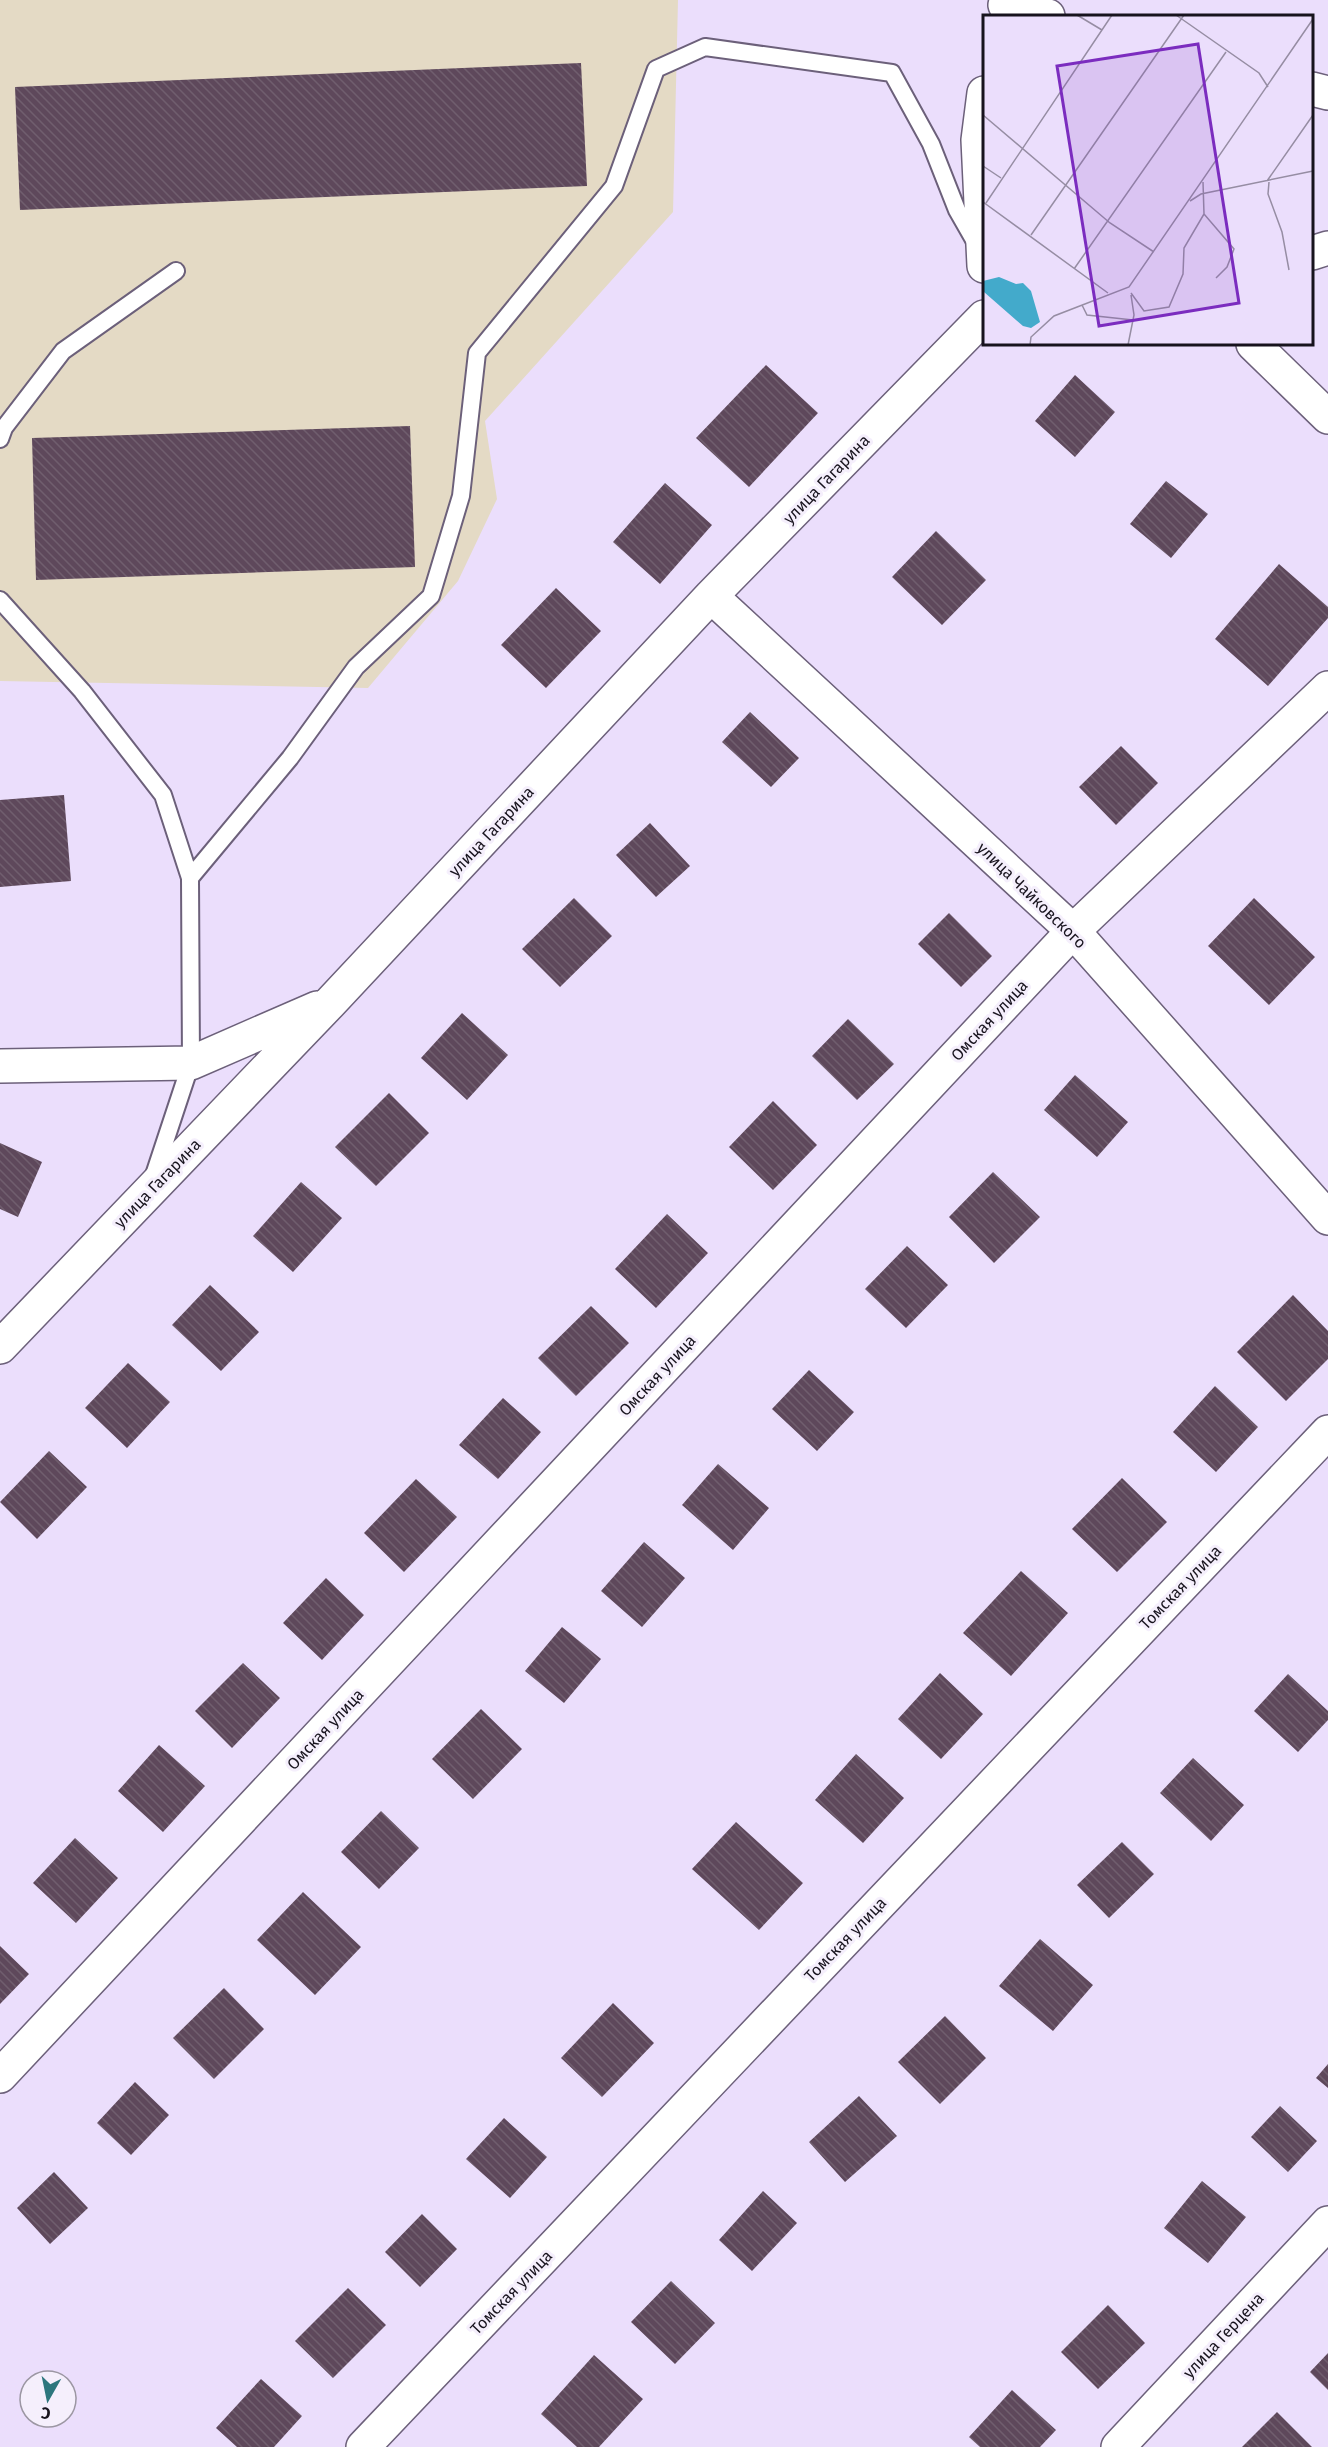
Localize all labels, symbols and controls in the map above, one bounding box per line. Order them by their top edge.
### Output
inset map [983,15,1313,345]
street label: улица Гагарина [779,431,874,528]
street label: улица Гагарина [445,782,538,880]
street label: улица Чайковского [973,838,1090,952]
street label: Омская улица [947,976,1032,1065]
street label: улица Гагарина [110,1135,205,1232]
street label: Омская улица [615,1331,700,1420]
street label: Томская улица [1135,1541,1225,1633]
street label: Омская улица [283,1685,368,1774]
street label: Томская улица [800,1893,890,1985]
street label: Томская улица [466,2246,556,2338]
street label: улица Герцена [1179,2289,1268,2382]
north arrow [18,2369,78,2429]
text: С [39,2403,52,2423]

